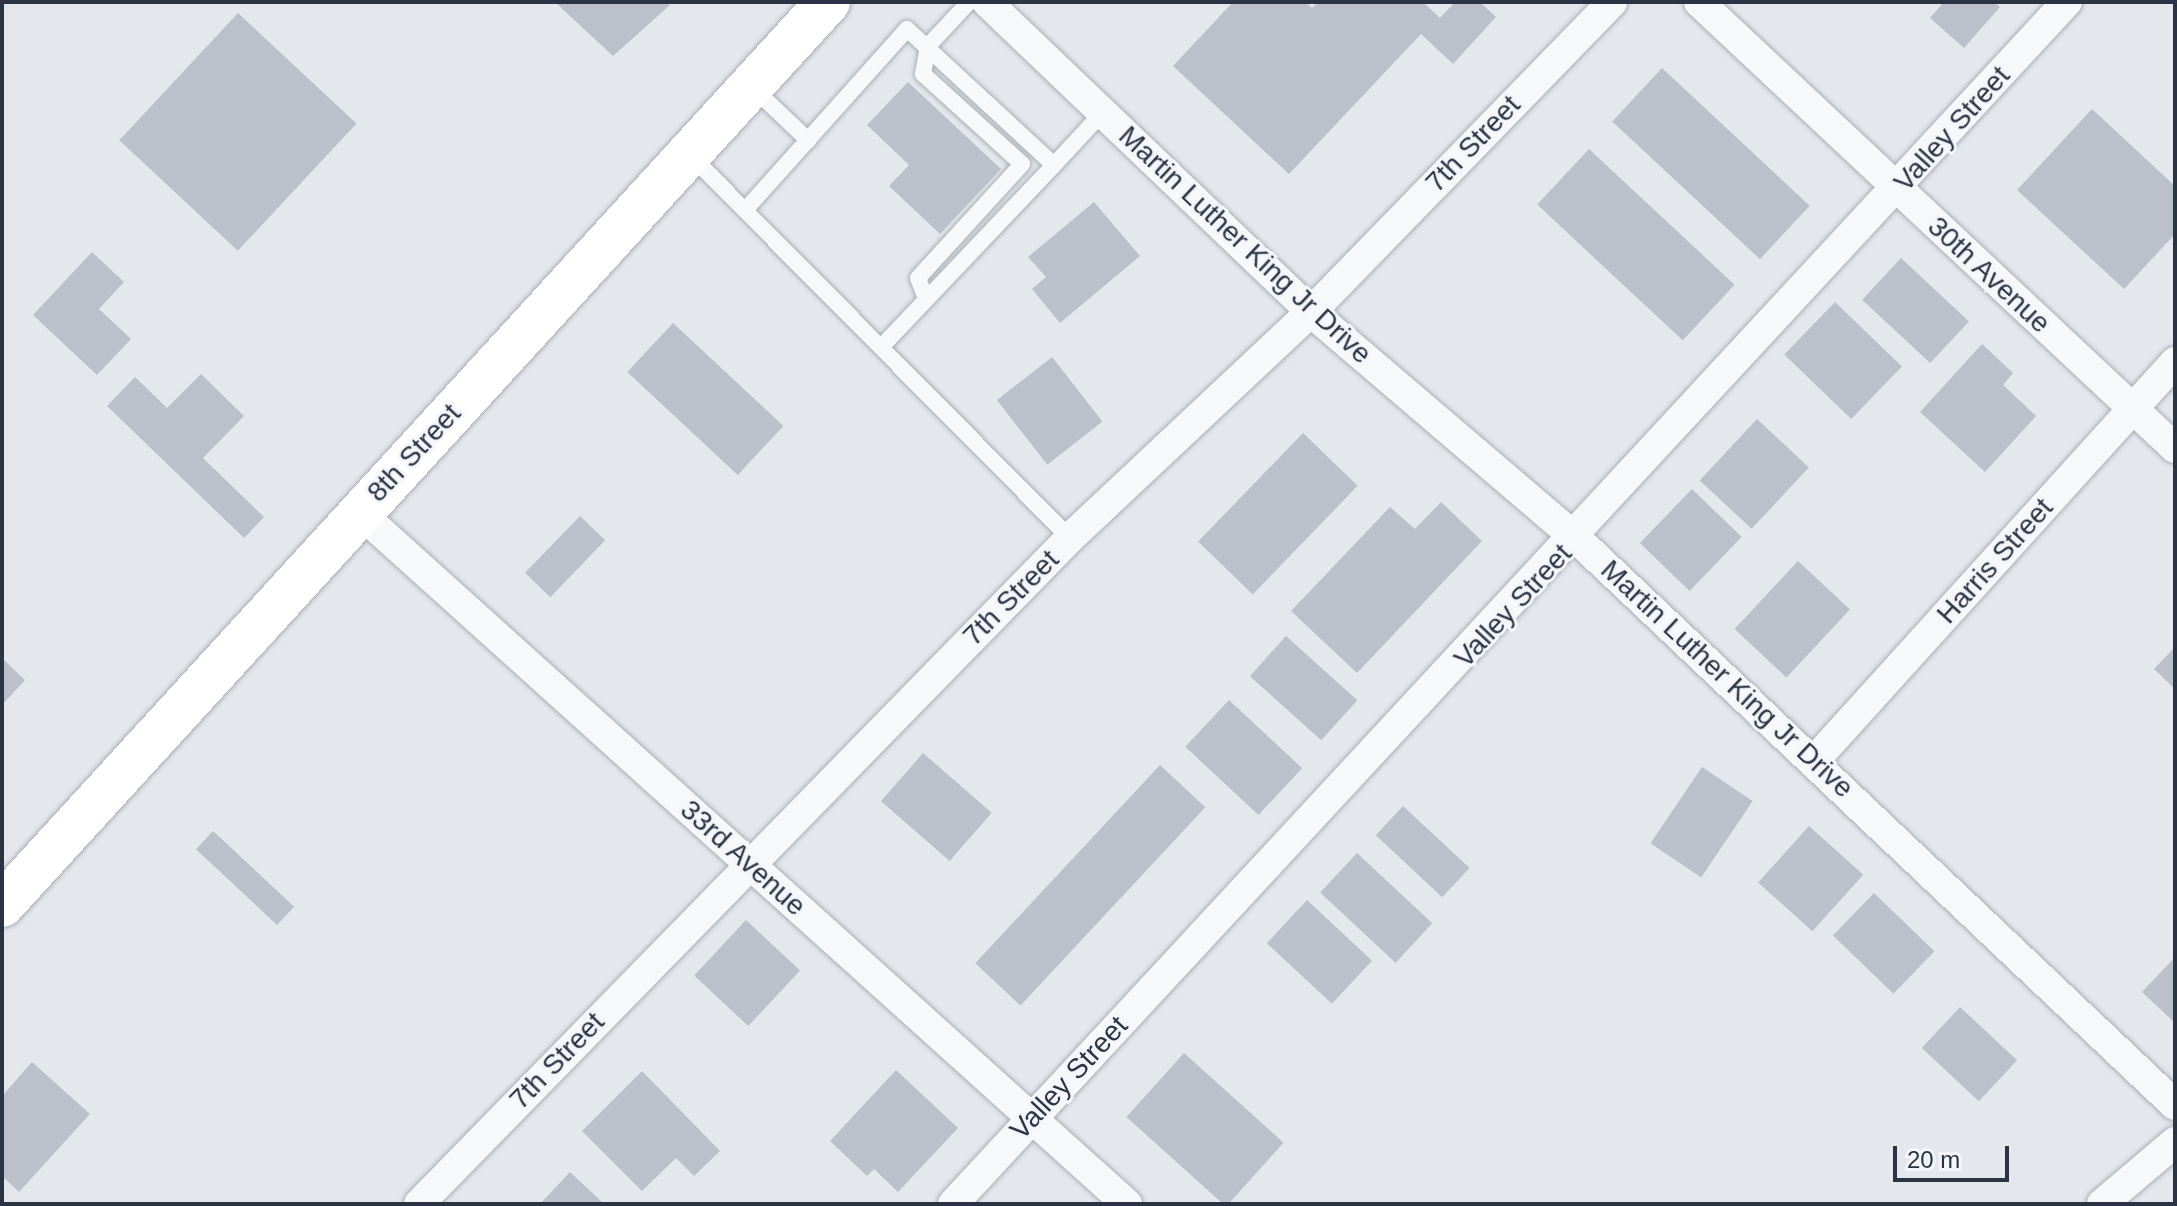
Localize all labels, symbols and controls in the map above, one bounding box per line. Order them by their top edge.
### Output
street label: Valley Street [1887,60,2017,198]
street label: 7th Street [1419,89,1527,199]
street label: Martin Luther King Jr Drive [1112,119,1378,371]
street label: 30th Avenue [1920,209,2058,341]
street label: 8th Street [360,397,468,509]
street label: Harris Street [1930,491,2060,631]
street label: Valley Street [1447,537,1579,675]
street label: 7th Street [956,543,1066,653]
street label: Martin Luther King Jr Drive [1594,553,1860,805]
street label: 33rd Avenue [673,793,813,923]
street label: 7th Street [503,1006,611,1116]
street label: Valley Street [1003,1009,1135,1147]
scale bar [1897,1130,2013,1180]
text: 20 m [1907,1146,1960,1173]

